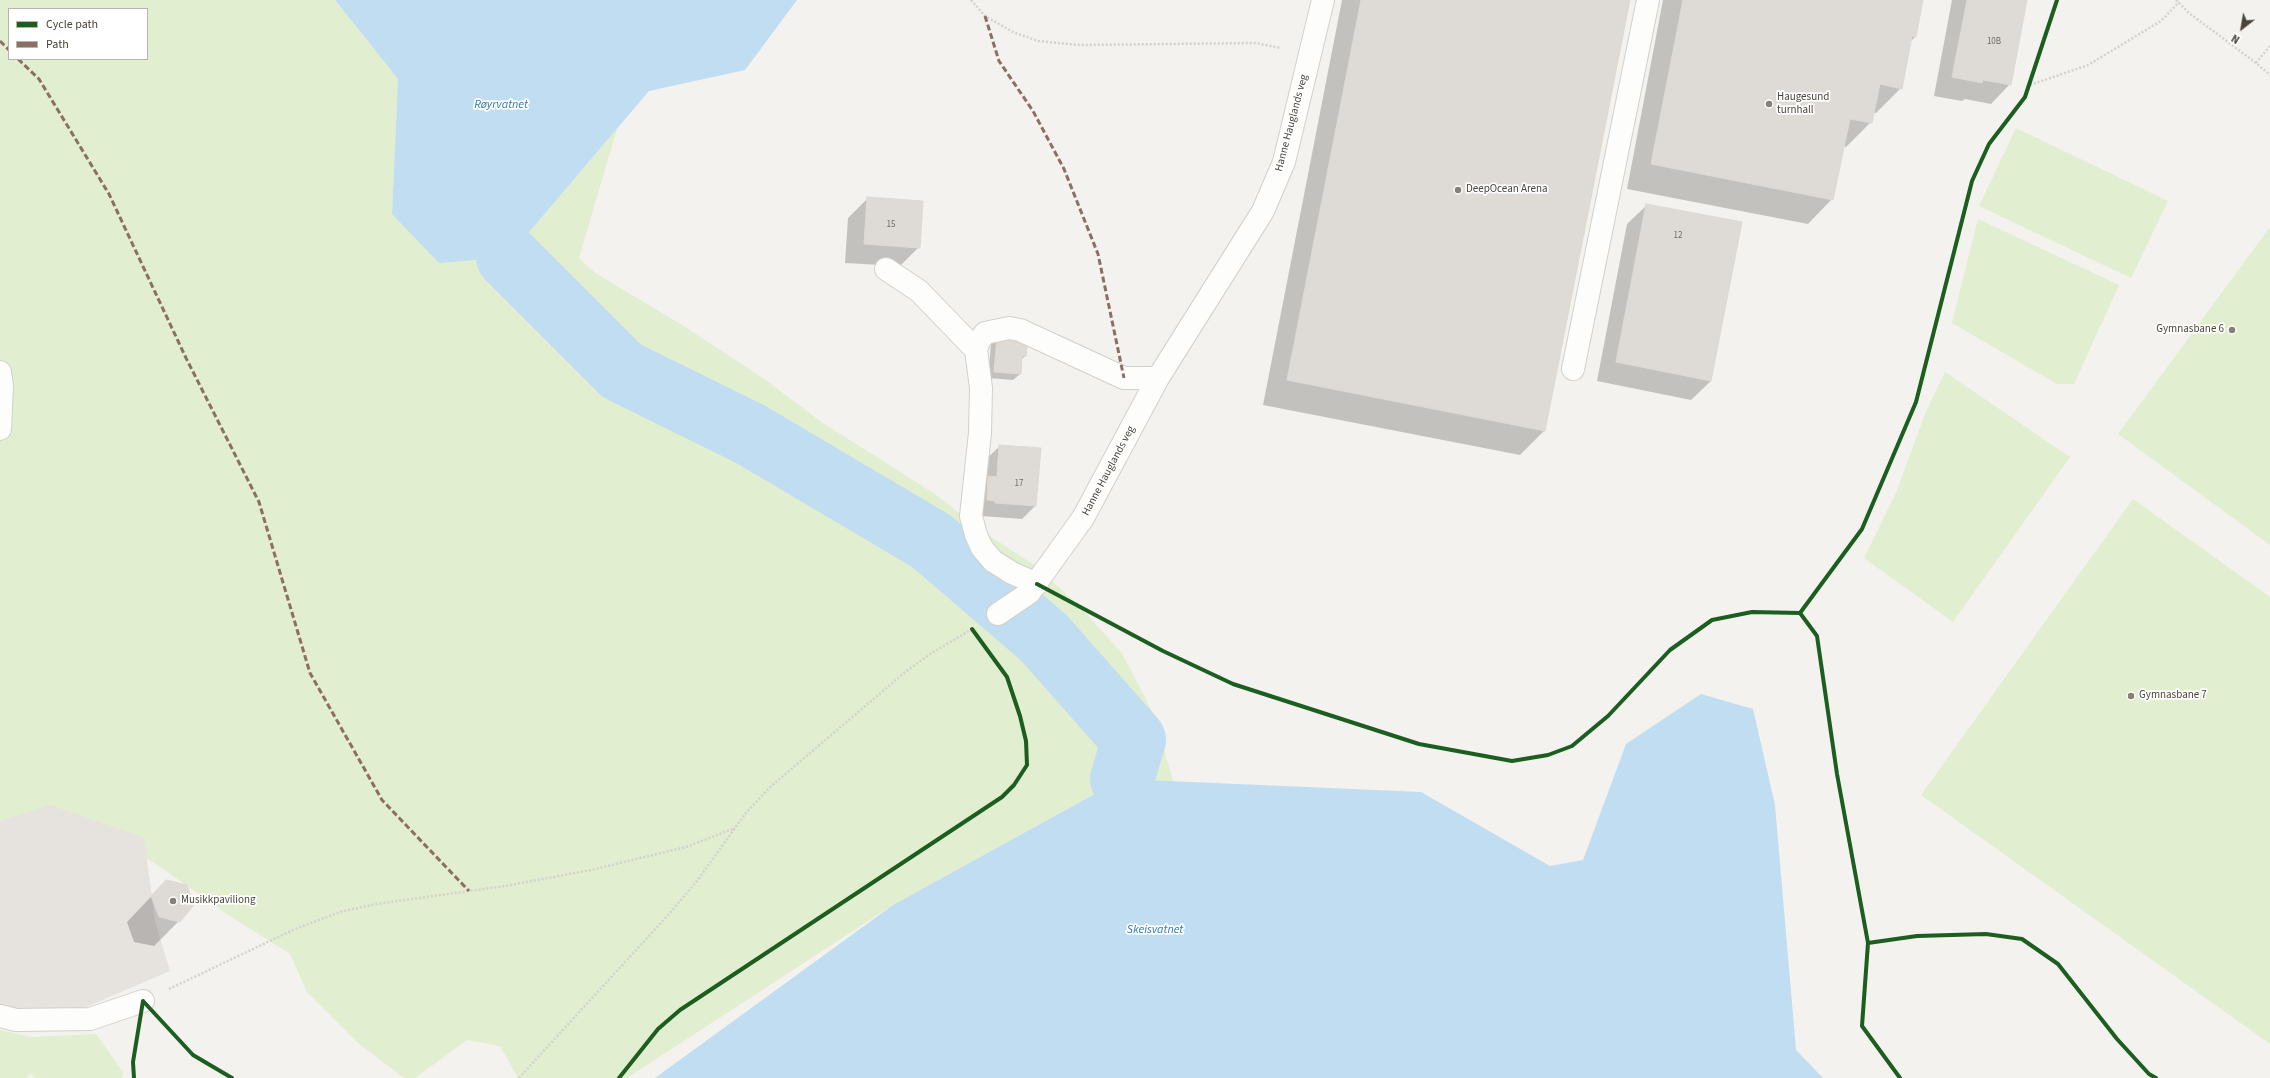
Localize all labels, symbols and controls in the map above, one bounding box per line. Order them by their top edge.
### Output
legend [8,8,148,60]
north arrow [2222,8,2262,48]
text: Cycle path [46,16,98,33]
text: N [2229,30,2243,47]
text: Path [46,36,69,53]
house number: 10B [1987,37,2001,47]
street label: Hanne Hauglands veg [1273,73,1311,173]
place label: Haugesund turnhall [1777,91,1829,117]
water label: Røyrvatnet [474,98,528,112]
marker: Haugesund turnhall [1764,99,1774,109]
place label: DeepOcean Arena [1466,183,1548,197]
marker: DeepOcean Arena [1453,185,1463,195]
house number: 15 [887,220,895,230]
house number: 12 [1674,231,1682,241]
place label: Gymnasbane 6 [2156,323,2224,337]
marker: Gymnasbane 6 [2227,325,2237,335]
street label: Hanne Hauglands veg [1080,424,1138,518]
house number: 17 [1015,479,1023,489]
place label: Gymnasbane 7 [2139,689,2207,703]
marker: Gymnasbane 7 [2126,691,2136,701]
place label: Musikkpaviliong [181,894,256,908]
marker: Musikkpaviliong [168,896,178,906]
water label: Skeisvatnet [1127,923,1183,937]

